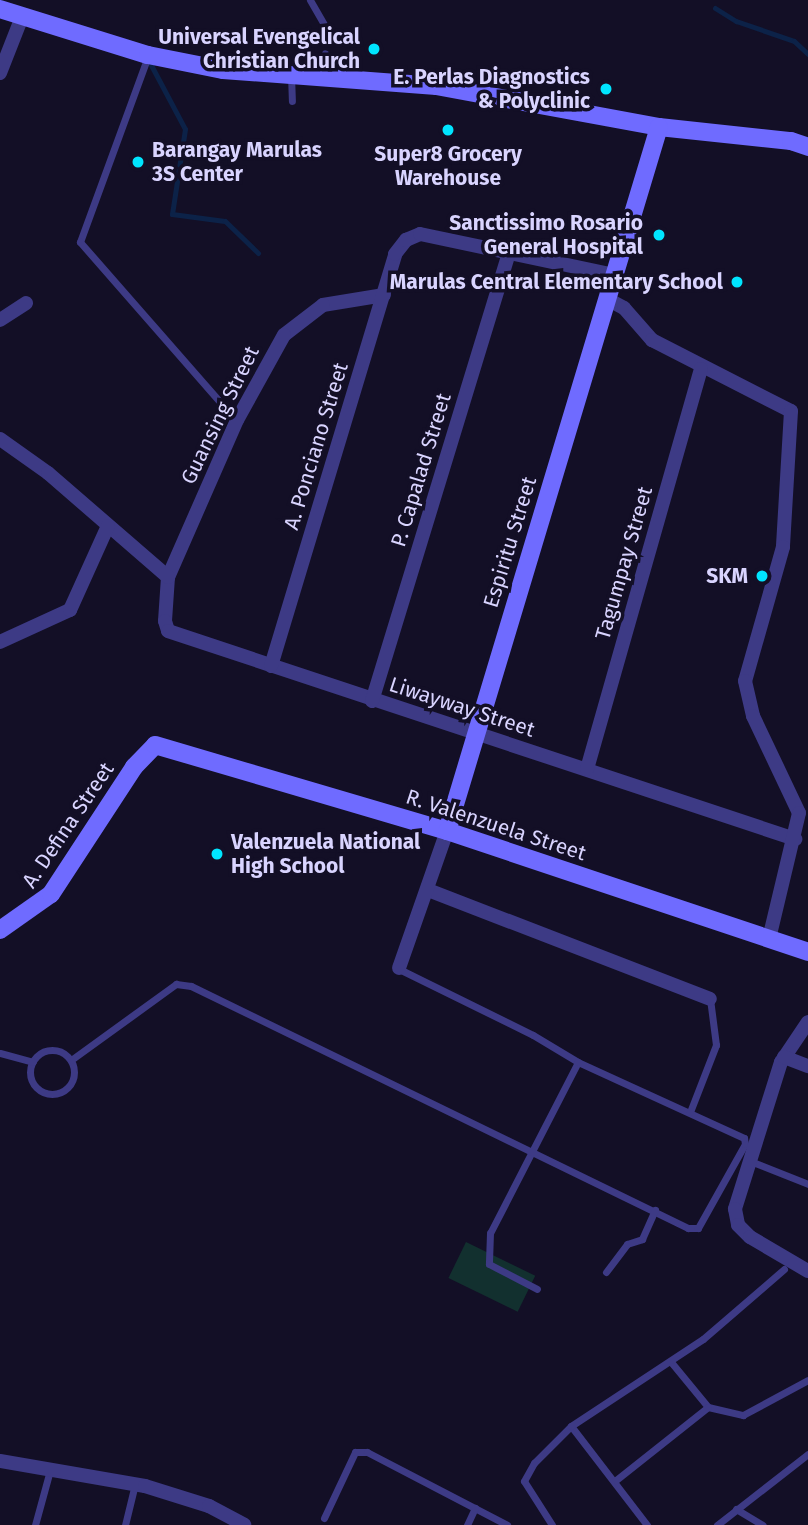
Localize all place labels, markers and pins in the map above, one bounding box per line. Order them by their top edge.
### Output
place label: Universal Evengelical Christian Church [158,24,360,74]
marker: Universal Evengelical Christian Church [366,41,382,57]
place label: E. Perlas Diagnostics & Polyclinic [393,64,590,114]
marker: E. Perlas Diagnostics & Polyclinic [596,79,616,99]
marker: Super8 Grocery Warehouse [440,122,456,138]
place label: Barangay Marulas 3S Center [152,137,322,187]
place label: Super8 Grocery Warehouse [374,141,522,191]
marker: Barangay Marulas 3S Center [130,154,146,170]
place label: Sanctissimo Rosario General Hospital [449,210,643,260]
marker: Sanctissimo Rosario General Hospital [649,225,669,245]
place label: Marulas Central Elementary School [390,269,723,295]
marker: Marulas Central Elementary School [729,274,745,290]
place label: SKM [706,563,748,589]
marker: SKM [754,568,770,584]
place label: Valenzuela National High School [231,829,420,879]
marker: Valenzuela National High School [209,846,225,862]

